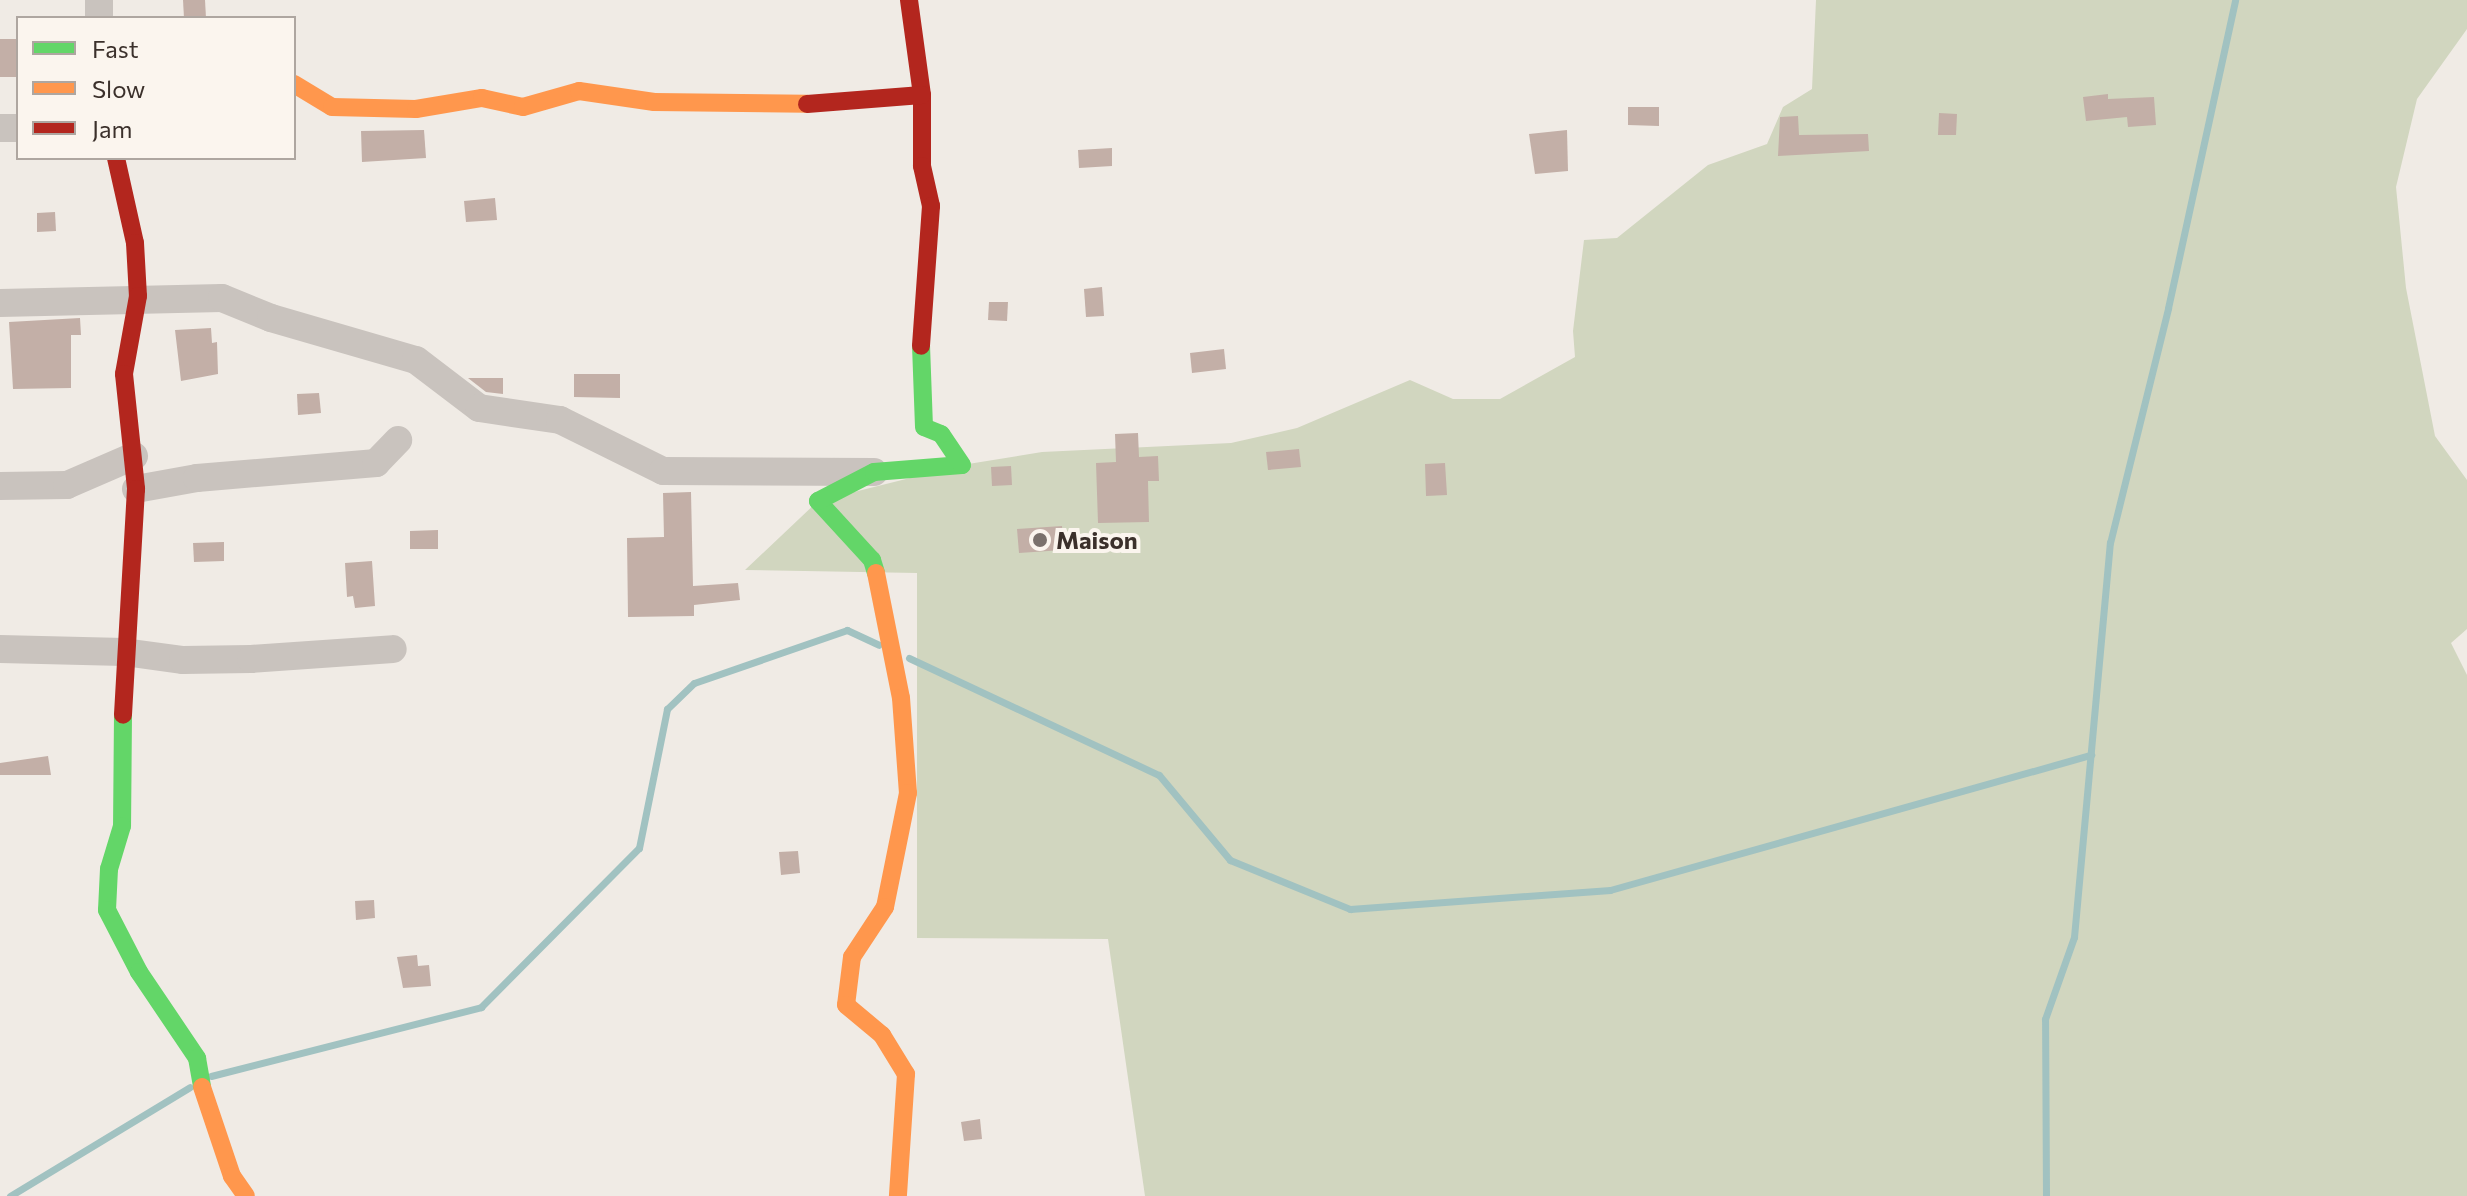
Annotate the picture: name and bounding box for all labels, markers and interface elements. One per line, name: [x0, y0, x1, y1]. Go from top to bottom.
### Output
legend: [16, 16, 296, 160]
text: Fast: [92, 34, 139, 63]
text: Slow: [92, 74, 145, 103]
text: Jam: [92, 114, 132, 143]
place label: Maison: [1056, 526, 1138, 554]
marker: Maison: [1031, 531, 1049, 549]

